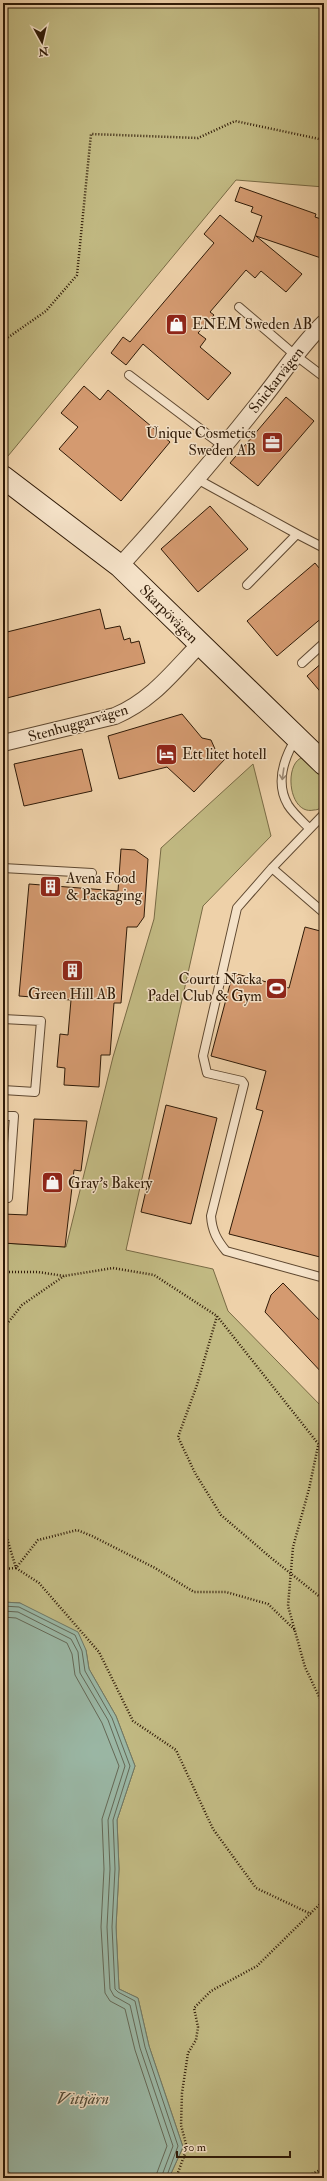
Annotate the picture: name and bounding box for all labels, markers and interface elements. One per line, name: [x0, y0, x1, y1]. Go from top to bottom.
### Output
north arrow: [22, 22, 62, 62]
text: N: [36, 44, 50, 59]
shop icon: ENEM Sweden AB: [163, 311, 189, 337]
place label: ENEM Sweden AB: [192, 315, 312, 334]
street label: Snickarvägen: [245, 343, 308, 417]
place label: Unique Cosmetics Sweden AB: [146, 424, 256, 460]
office icon: Unique Cosmetics Sweden AB: [259, 429, 285, 455]
street label: Skarpövägen: [134, 581, 202, 649]
street label: Stenhuggarvägen: [26, 700, 131, 747]
hotel icon: Ett litet hotell: [153, 741, 179, 767]
place label: Ett litet hotell: [182, 745, 267, 764]
one-way arrow: [279, 767, 287, 780]
place label: Avena Food & Packaging: [65, 869, 143, 905]
building icon: Avena Food & Packaging: [38, 874, 64, 900]
building icon: Green Hill AB: [59, 958, 85, 984]
place label: Court1 Nacka Padel Club & Gym: [147, 970, 263, 1006]
sports icon: Court1 Nacka Padel Club & Gym: [264, 975, 290, 1001]
place label: Green Hill AB: [28, 985, 116, 1004]
shop icon: Gray's Bakery: [39, 1170, 65, 1196]
place label: Gray's Bakery: [68, 1174, 153, 1193]
water label: Vittjärn: [57, 2089, 109, 2109]
scale bar: [177, 2133, 290, 2159]
text: 50 m: [183, 2140, 207, 2155]

